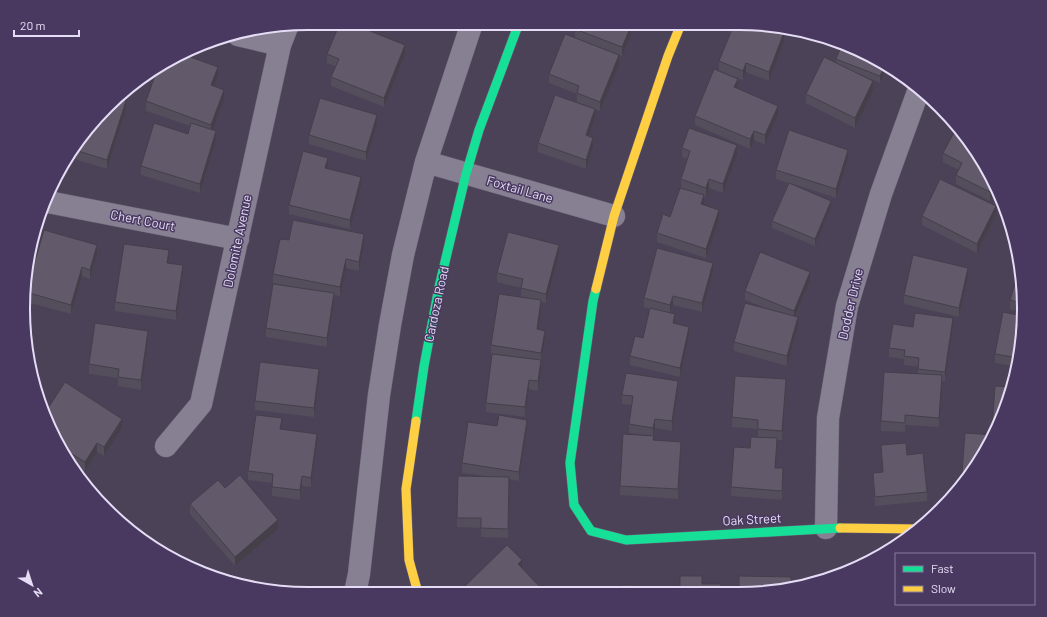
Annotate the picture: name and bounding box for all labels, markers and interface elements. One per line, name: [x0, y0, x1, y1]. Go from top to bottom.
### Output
scale bar: [14, 12, 79, 38]
text: 20 m: [20, 18, 46, 32]
street label: Foxtail Lane: [485, 172, 555, 206]
street label: Dolomite Avenue: [219, 193, 255, 289]
street label: Chert Court: [109, 206, 177, 234]
street label: Cardoza Road: [420, 265, 452, 343]
street label: Dodder Drive: [834, 267, 866, 341]
street label: Oak Street: [722, 509, 782, 529]
legend: [895, 553, 1035, 605]
text: Fast: [931, 561, 954, 575]
north arrow: [12, 565, 52, 605]
text: Slow: [931, 581, 956, 595]
text: N: [32, 586, 46, 601]

